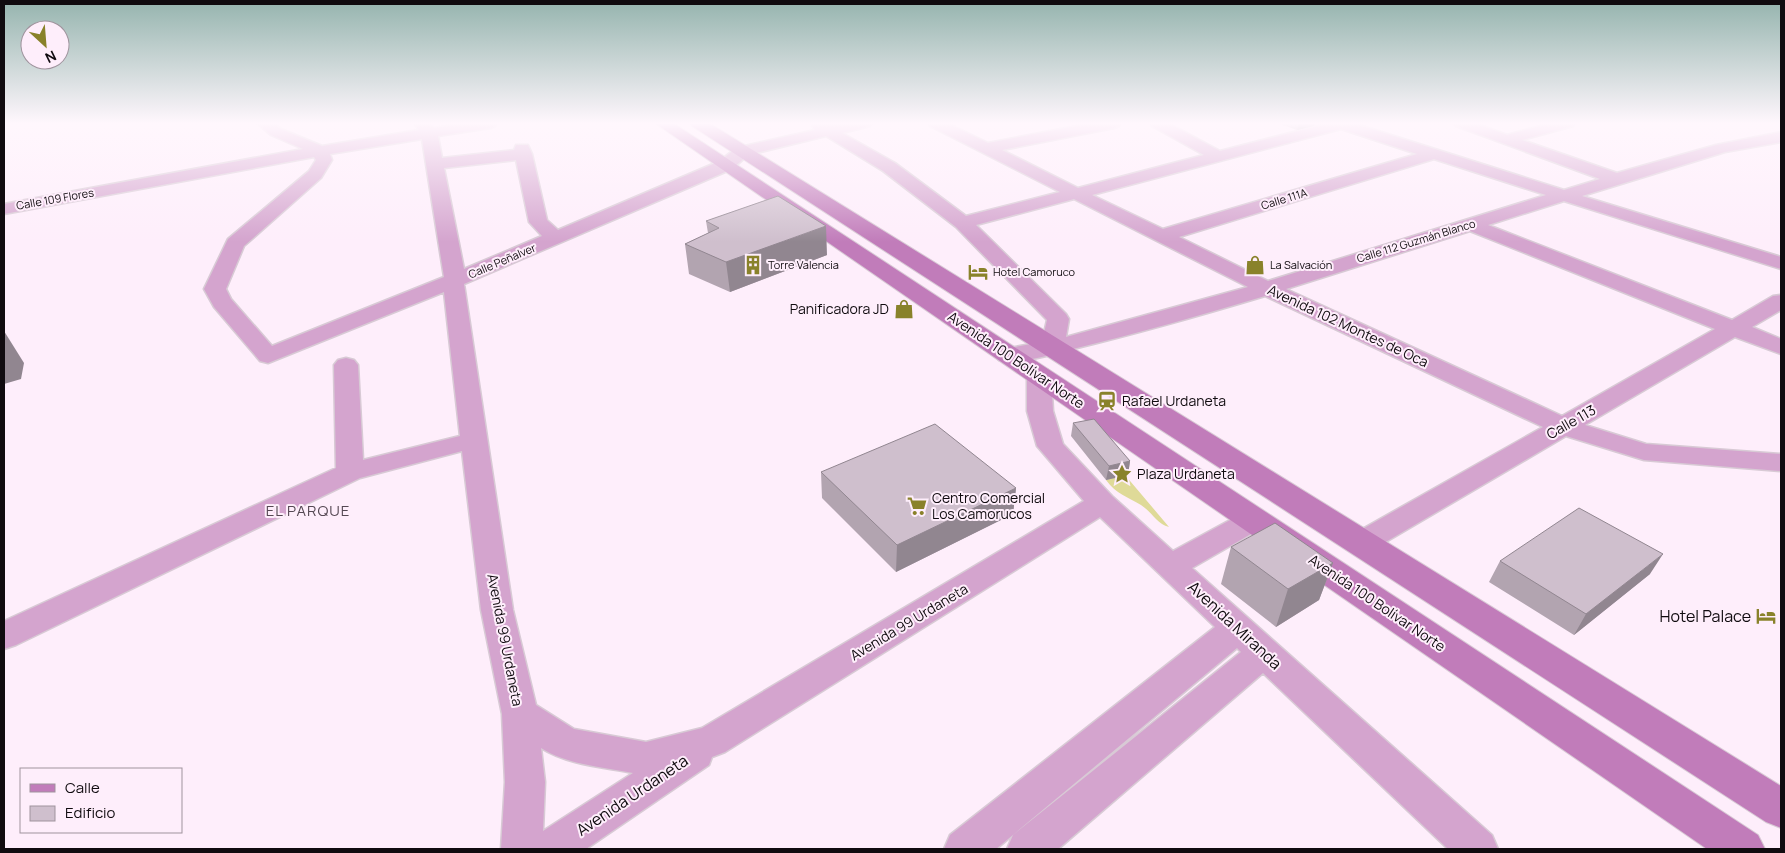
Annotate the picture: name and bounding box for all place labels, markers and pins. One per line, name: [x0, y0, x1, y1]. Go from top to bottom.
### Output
building icon: Torre Valencia: [742, 254, 764, 276]
shop icon: La Salvación: [1244, 254, 1266, 276]
place label: Torre Valencia: [768, 257, 839, 272]
place label: La Salvación: [1270, 257, 1332, 272]
hotel icon: Hotel Camoruco: [967, 261, 989, 283]
place label: Hotel Camoruco: [993, 264, 1076, 279]
shop icon: Panificadora JD: [893, 298, 915, 320]
place label: Panificadora JD: [790, 299, 889, 318]
station icon: Rafael Urdaneta: [1096, 390, 1118, 412]
place label: Rafael Urdaneta: [1122, 391, 1226, 410]
place icon: Plaza Urdaneta: [1111, 463, 1133, 485]
place label: Plaza Urdaneta: [1137, 464, 1235, 483]
place label: Centro Comercial Los Camorucos: [932, 488, 1045, 523]
supermarket icon: Centro Comercial Los Camorucos: [906, 495, 928, 517]
place label: Hotel Palace: [1659, 605, 1751, 627]
hotel icon: Hotel Palace: [1755, 605, 1777, 627]

